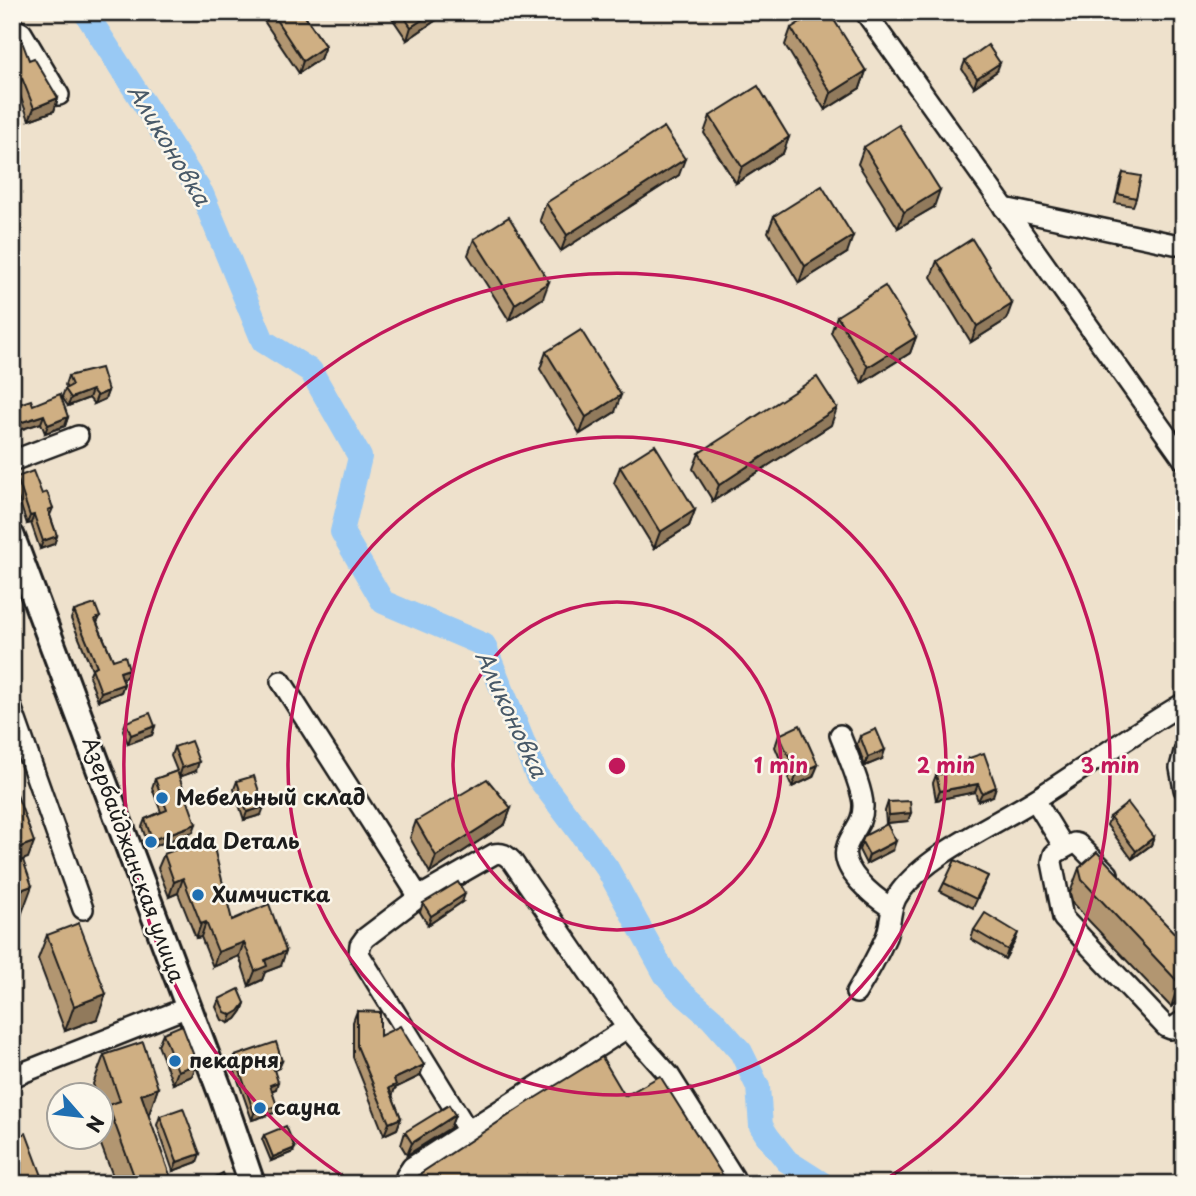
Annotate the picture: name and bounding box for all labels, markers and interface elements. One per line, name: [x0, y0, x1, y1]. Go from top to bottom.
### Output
water label: Аликоновка: [120, 77, 221, 213]
water label: Аликоновка: [468, 644, 557, 783]
street label: Азербайджанская улица: [75, 732, 195, 987]
text: 1 min: [754, 748, 808, 780]
text: 2 min: [917, 748, 975, 780]
text: 3 min: [1080, 748, 1140, 780]
centre of rings: [605, 754, 629, 778]
place label: Мебельный склад: [176, 780, 366, 812]
marker: Мебельный склад: [154, 790, 170, 806]
place label: Lada Dеталь: [165, 824, 300, 856]
marker: Lada Dеталь: [143, 834, 159, 850]
place label: Химчистка: [212, 877, 331, 909]
marker: Химчистка: [190, 887, 206, 903]
place label: пекарня: [189, 1043, 279, 1075]
marker: пекарня: [167, 1053, 183, 1069]
north arrow: [46, 1080, 116, 1150]
place label: сауна: [274, 1090, 341, 1122]
marker: сауна: [252, 1100, 268, 1116]
text: N: [80, 1111, 112, 1138]

